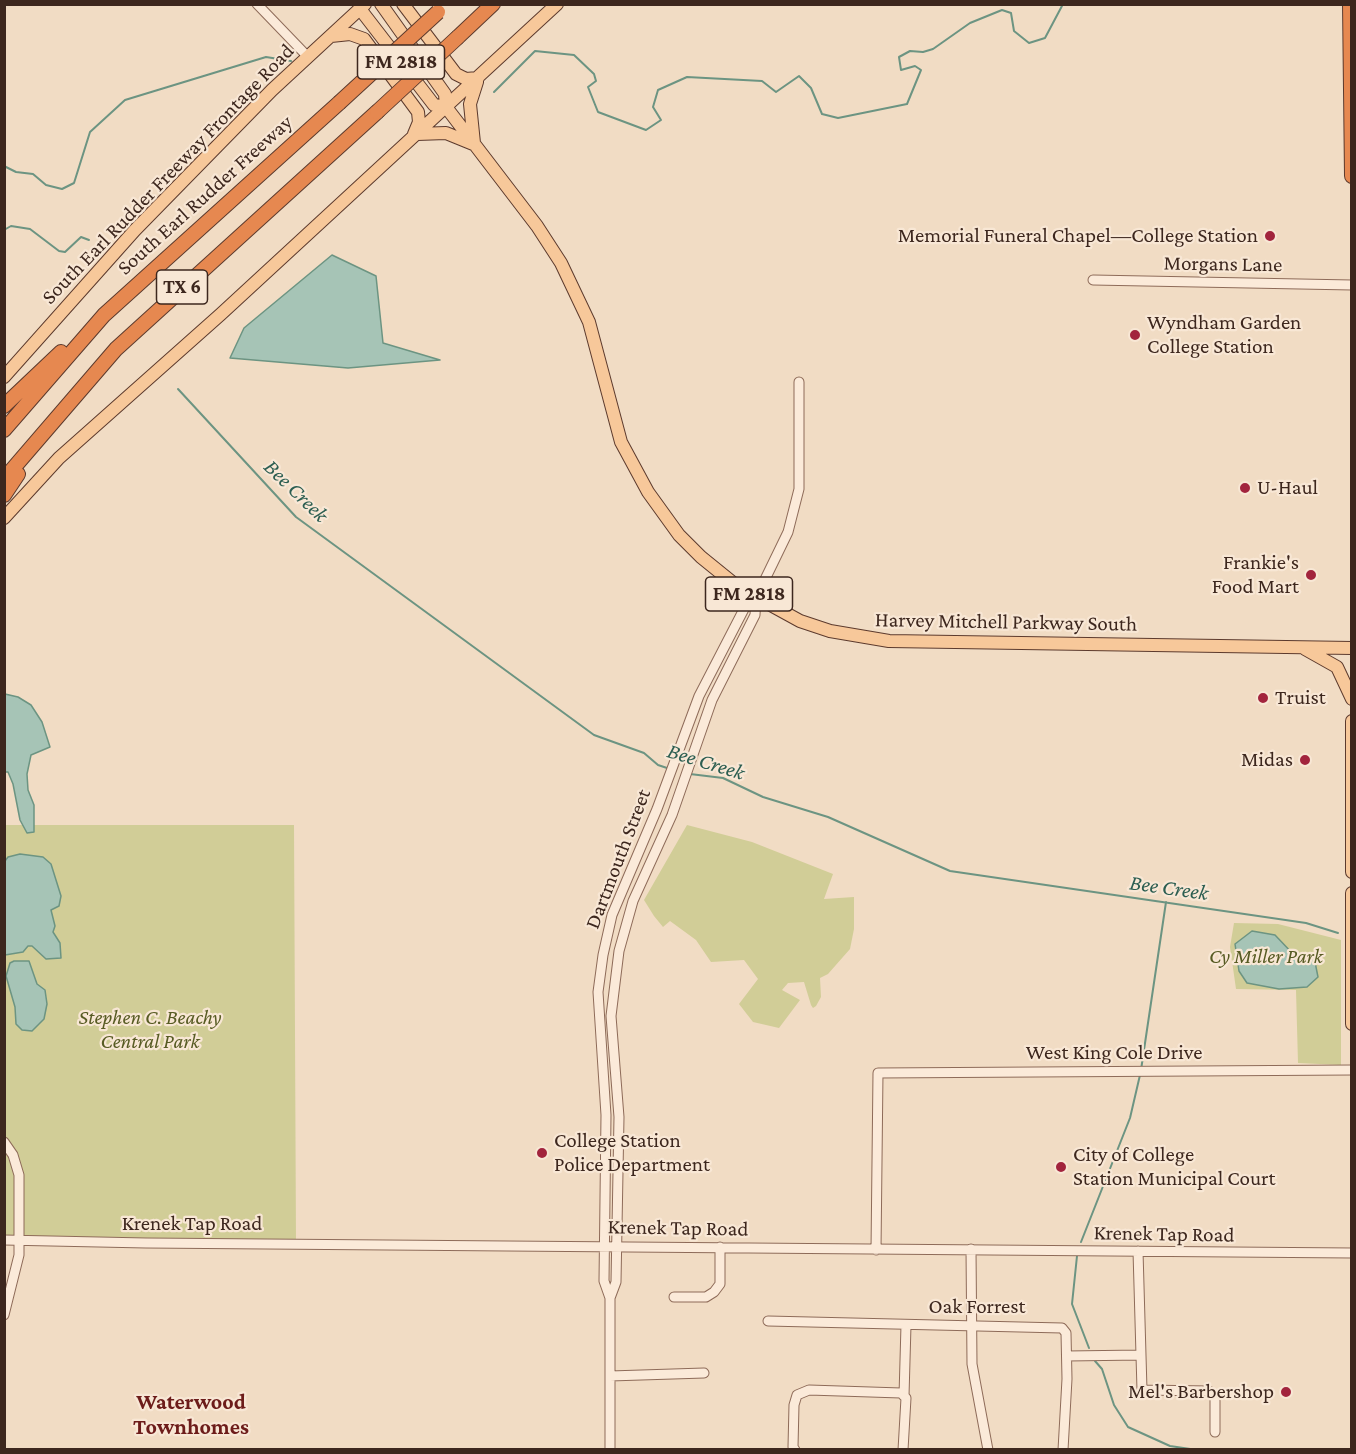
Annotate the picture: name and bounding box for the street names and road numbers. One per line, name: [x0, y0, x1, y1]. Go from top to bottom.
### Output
street label: South Earl Rudder Freeway Frontage Road: [37, 39, 299, 309]
road number: FM 2818: [358, 45, 444, 79]
street label: South Earl Rudder Freeway: [112, 110, 298, 280]
street label: Morgans Lane: [1163, 250, 1283, 278]
road number: TX 6: [156, 270, 207, 304]
road number: FM 2818: [706, 577, 792, 611]
street label: Harvey Mitchell Parkway South: [875, 607, 1137, 637]
street label: Dartmouth Street: [580, 785, 656, 933]
street label: West King Cole Drive: [1026, 1040, 1202, 1066]
street label: Krenek Tap Road: [122, 1211, 262, 1237]
street label: Krenek Tap Road: [607, 1214, 749, 1242]
street label: Krenek Tap Road: [1093, 1220, 1235, 1248]
street label: Oak Forrest: [929, 1294, 1025, 1320]

